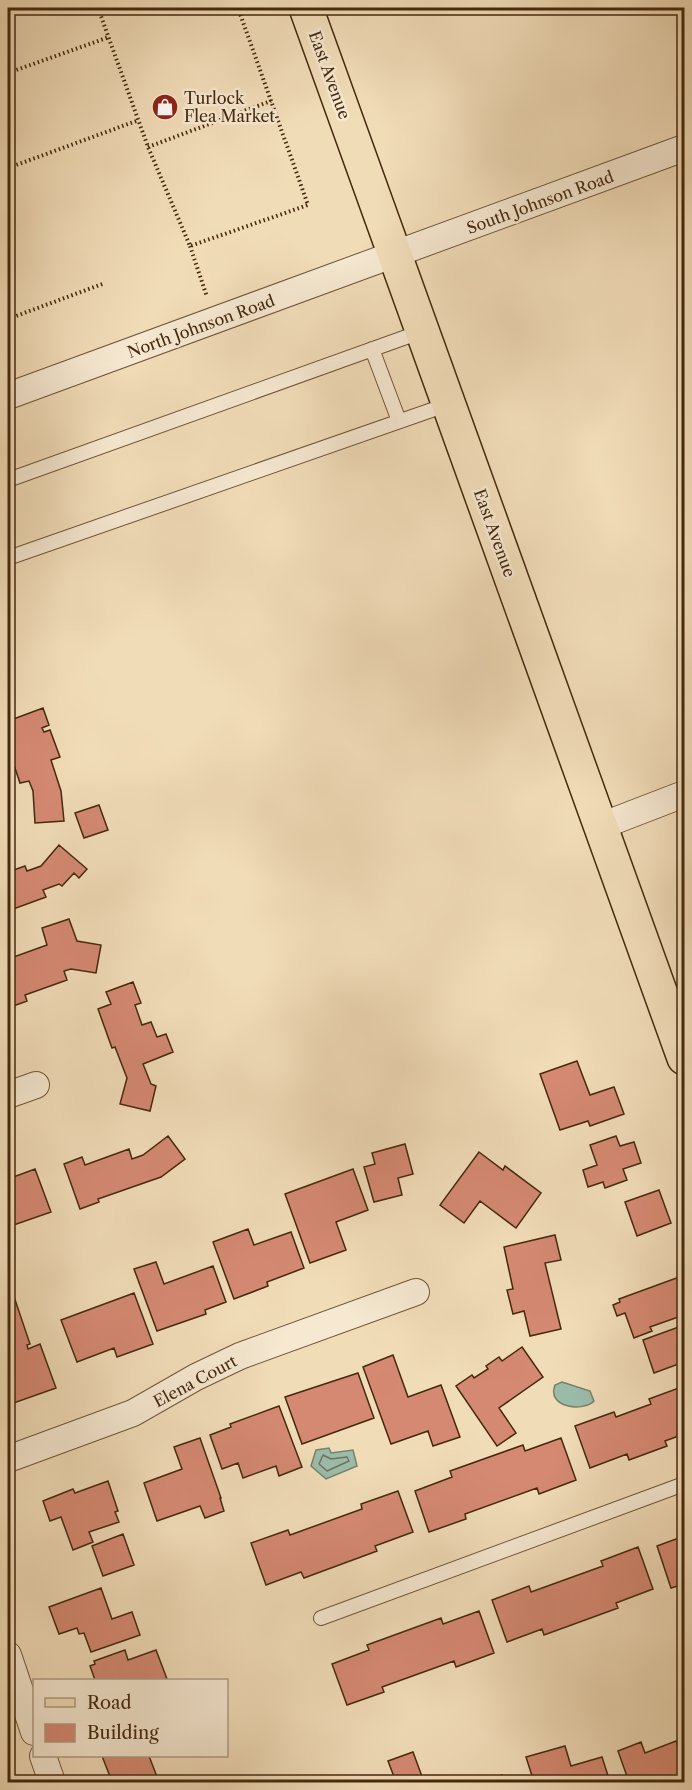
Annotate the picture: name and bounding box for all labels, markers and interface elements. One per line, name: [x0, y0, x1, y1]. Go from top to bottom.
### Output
street label: East Avenue: [305, 28, 355, 122]
place label: Turlock Flea Market: [184, 88, 275, 126]
shop icon: Turlock Flea Market: [150, 92, 180, 122]
street label: South Johnson Road: [464, 166, 617, 238]
street label: North Johnson Road: [125, 290, 278, 362]
street label: East Avenue: [470, 486, 520, 580]
street label: Elena Court: [150, 1350, 240, 1411]
legend: [33, 1679, 228, 1757]
text: Road: [87, 1692, 132, 1714]
text: Building: [87, 1722, 159, 1744]

